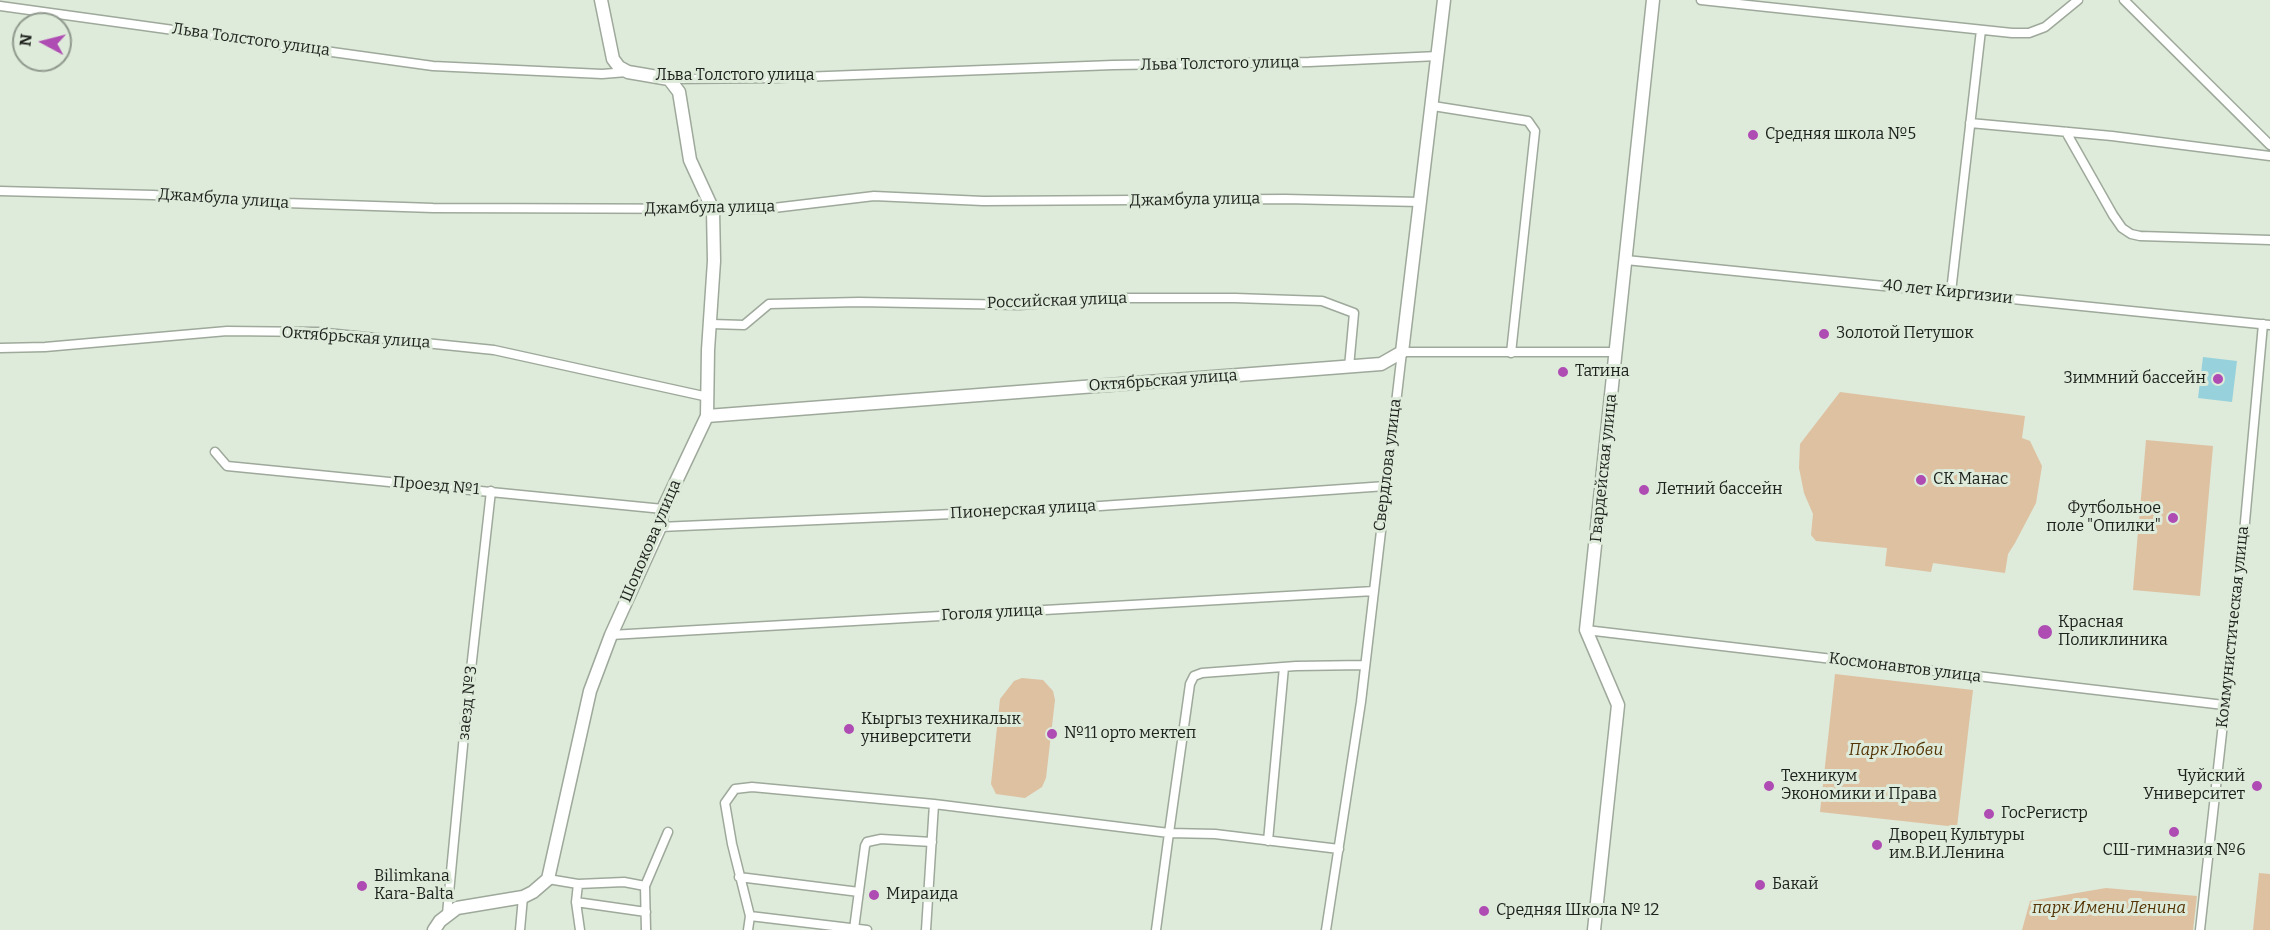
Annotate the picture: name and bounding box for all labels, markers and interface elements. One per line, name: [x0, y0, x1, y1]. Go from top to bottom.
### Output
north arrow: [12, 12, 72, 72]
street label: Льва Толстого улица: [171, 19, 331, 61]
text: N: [15, 33, 36, 47]
street label: Льва Толстого улица: [1140, 53, 1300, 75]
street label: Льва Толстого улица: [655, 66, 815, 86]
place label: Средняя школа №5: [1765, 125, 1916, 145]
marker: Средняя школа №5: [1746, 128, 1760, 142]
street label: Джамбула улица: [158, 185, 290, 213]
street label: Джамбула улица: [1130, 189, 1260, 211]
street label: Джамбула улица: [645, 197, 775, 219]
street label: 40 лет Киргизии: [1882, 276, 2014, 308]
street label: Российская улица: [986, 289, 1128, 313]
street label: Октябрьская улица: [281, 323, 431, 353]
place label: Золотой Петушок: [1836, 324, 1974, 344]
marker: Золотой Петушок: [1817, 327, 1831, 341]
place label: Татина: [1575, 362, 1630, 382]
marker: Татина: [1556, 365, 1570, 379]
street label: Октябрьская улица: [1088, 366, 1238, 396]
place label: Зиммний бассейн: [2064, 369, 2206, 389]
marker: Зиммний бассейн: [2211, 372, 2225, 386]
street label: Гвардейская улица: [1587, 393, 1621, 543]
street label: Свердлова улица: [1370, 398, 1406, 532]
place label: СК Манас: [1933, 470, 2008, 490]
street label: Проезд №1: [392, 473, 480, 499]
marker: СК Манас: [1914, 473, 1928, 487]
street label: Шопокова улица: [617, 477, 685, 605]
place label: Летний бассейн: [1656, 480, 1783, 500]
marker: Летний бассейн: [1637, 483, 1651, 497]
street label: Пионерская улица: [950, 497, 1096, 523]
place label: Футбольное поле "Опилки": [2046, 499, 2161, 537]
marker: Футбольное поле "Опилки": [2166, 511, 2180, 525]
street label: Коммунистическая улица: [2213, 525, 2253, 729]
street label: Гоголя улица: [941, 601, 1043, 625]
place label: Красная Поликлиника: [2058, 613, 2168, 651]
marker: Красная Поликлиника: [2036, 623, 2054, 641]
street label: Космонавтов улица: [1828, 649, 1982, 687]
street label: заезд №3: [455, 665, 481, 741]
place label: Кыргыз техникалык университети: [861, 710, 1021, 748]
marker: Кыргыз техникалык университети: [842, 722, 856, 736]
place label: №11 орто мектеп: [1064, 724, 1196, 744]
marker: №11 орто мектеп: [1045, 727, 1059, 741]
park label: Парк Любви: [1849, 741, 1943, 761]
place label: Техникум Экономики и Права: [1781, 767, 1937, 805]
place label: Чуйский Университет: [2143, 767, 2245, 805]
marker: Техникум Экономики и Права: [1762, 779, 1776, 793]
marker: Чуйский Университет: [2250, 779, 2264, 793]
place label: ГосРегистр: [2001, 804, 2088, 824]
marker: ГосРегистр: [1982, 807, 1996, 821]
marker: СШ-гимназия №6: [2167, 825, 2181, 839]
place label: Дворец Культуры им.В.И.Ленина: [1889, 826, 2025, 864]
marker: Дворец Культуры им.В.И.Ленина: [1870, 838, 1884, 852]
place label: СШ-гимназия №6: [2102, 841, 2246, 861]
place label: Bilimkana Kara-Balta: [374, 867, 454, 905]
place label: Бакай: [1772, 875, 1819, 895]
marker: Бакай: [1753, 878, 1767, 892]
marker: Bilimkana Kara-Balta: [355, 879, 369, 893]
place label: Мираида: [886, 885, 958, 905]
marker: Мираида: [867, 888, 881, 902]
park label: парк Имени Ленина: [2032, 899, 2186, 919]
place label: Средняя Школа № 12: [1496, 901, 1659, 921]
marker: Средняя Школа № 12: [1477, 904, 1491, 918]

